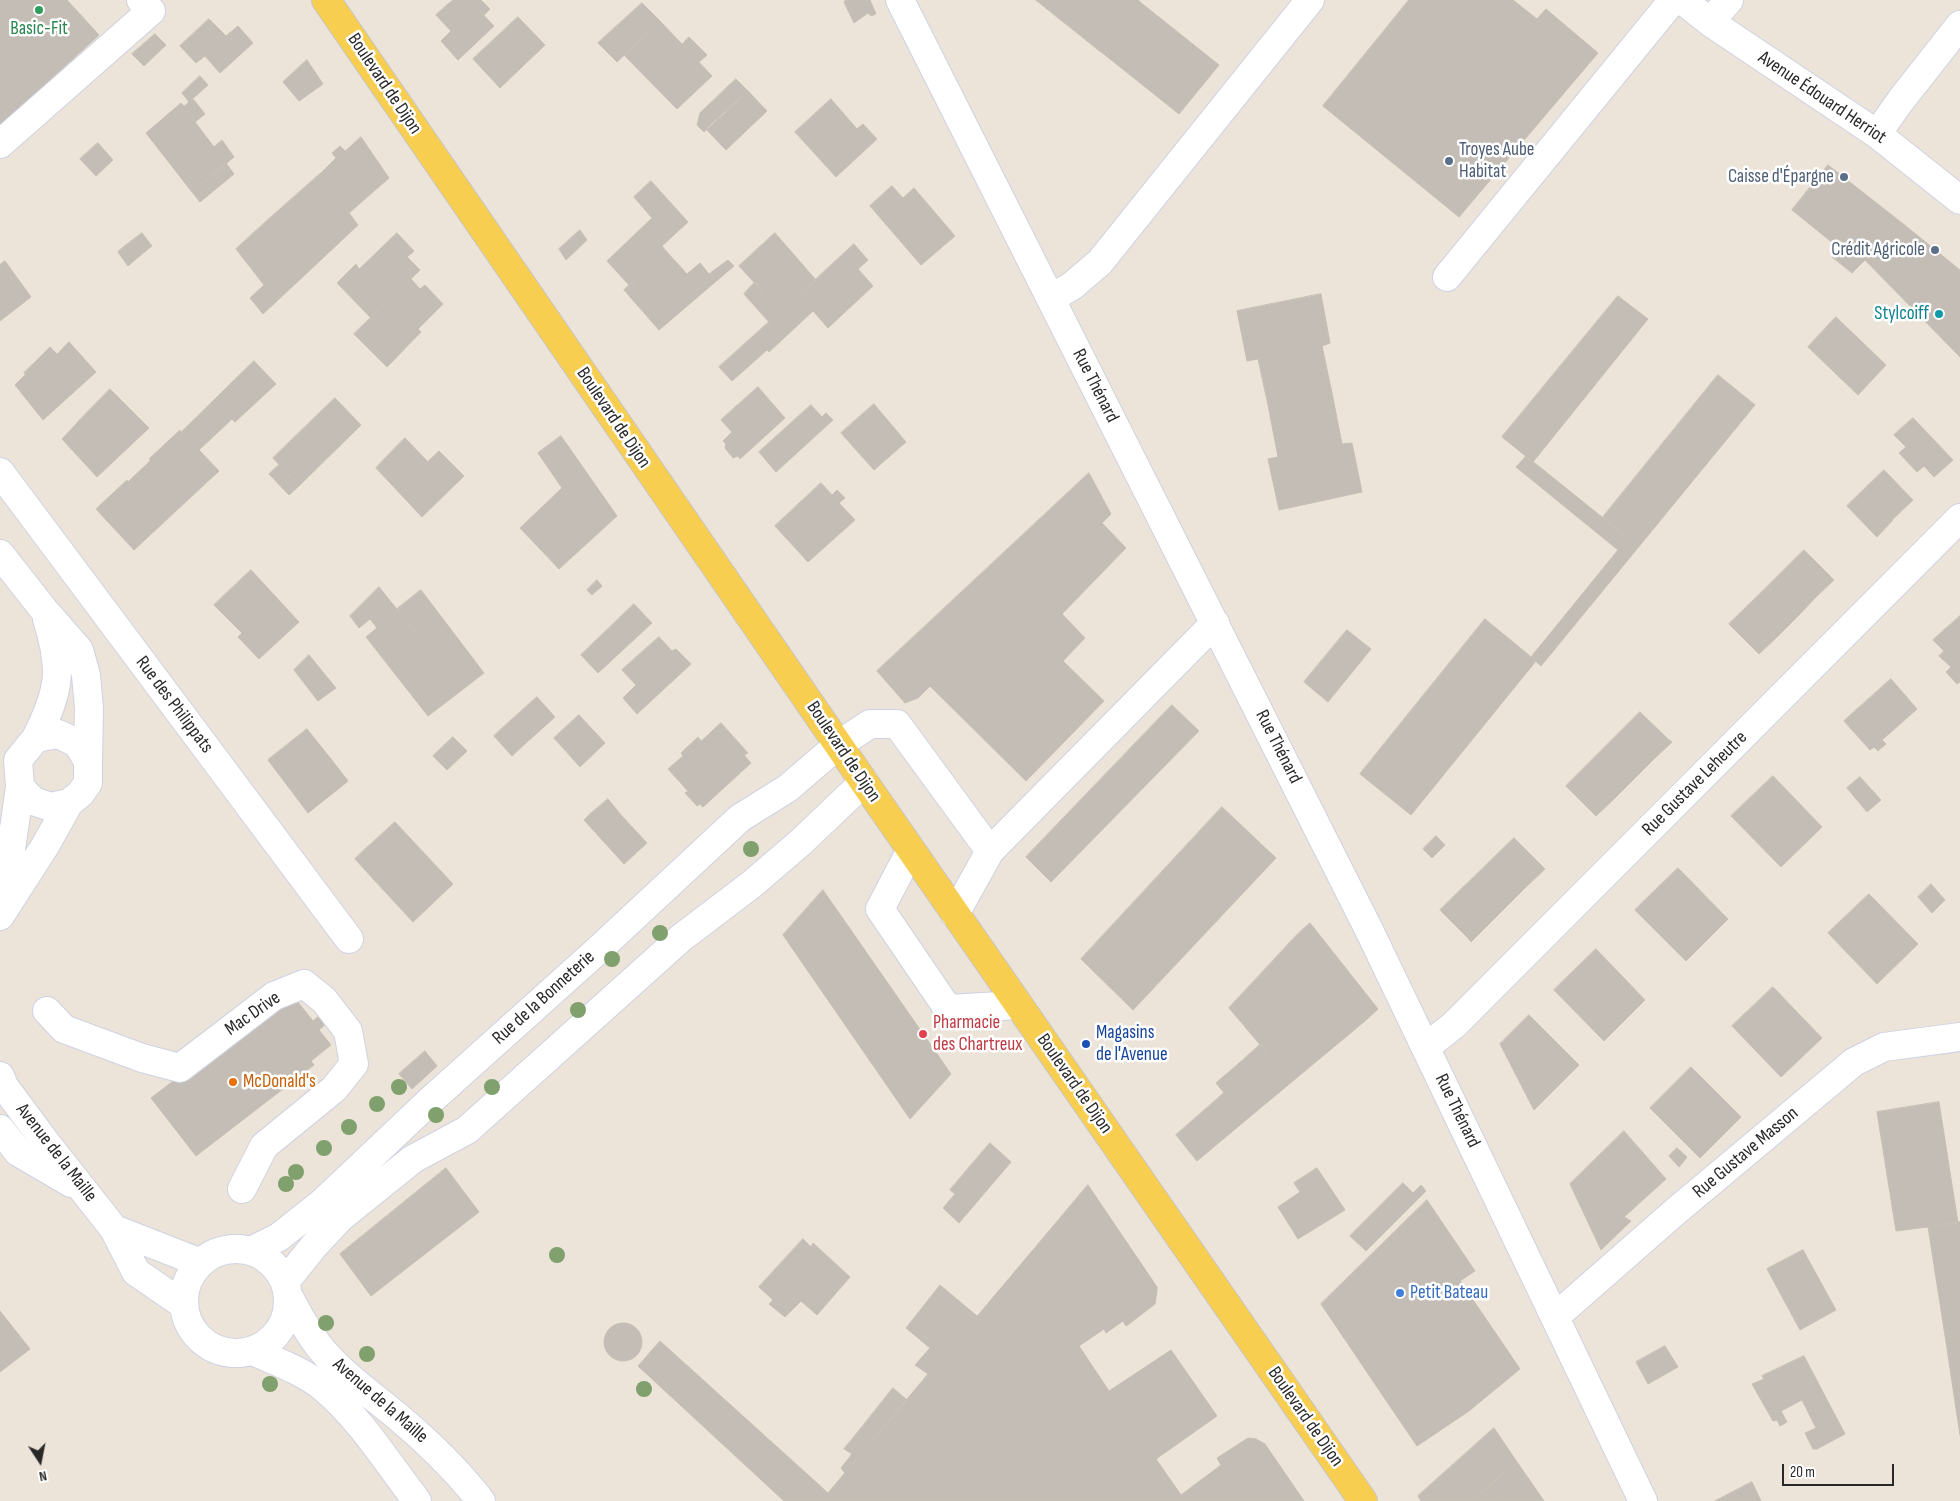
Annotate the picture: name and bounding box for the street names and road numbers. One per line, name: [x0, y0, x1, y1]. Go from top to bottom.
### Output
street label: Boulevard de Dijon: [342, 29, 426, 139]
street label: Avenue Édouard Herriot: [1754, 47, 1890, 149]
street label: Rue Thénard: [1067, 346, 1123, 426]
street label: Boulevard de Dijon: [571, 363, 655, 473]
street label: Rue des Philippats: [130, 652, 218, 758]
street label: Boulevard de Dijon: [801, 697, 885, 807]
street label: Rue Thénard: [1250, 707, 1306, 787]
street label: Rue Gustave Leheutre: [1638, 727, 1752, 841]
street label: Rue de la Bonneterie: [488, 946, 600, 1050]
street label: Mac Drive: [221, 987, 285, 1041]
street label: Boulevard de Dijon: [1031, 1030, 1117, 1138]
street label: Rue Thénard: [1429, 1070, 1485, 1152]
street label: Avenue de la Maille: [10, 1099, 102, 1207]
street label: Rue Gustave Masson: [1689, 1102, 1803, 1204]
street label: Avenue de la Maille: [328, 1353, 432, 1449]
street label: Boulevard de Dijon: [1262, 1363, 1348, 1471]

